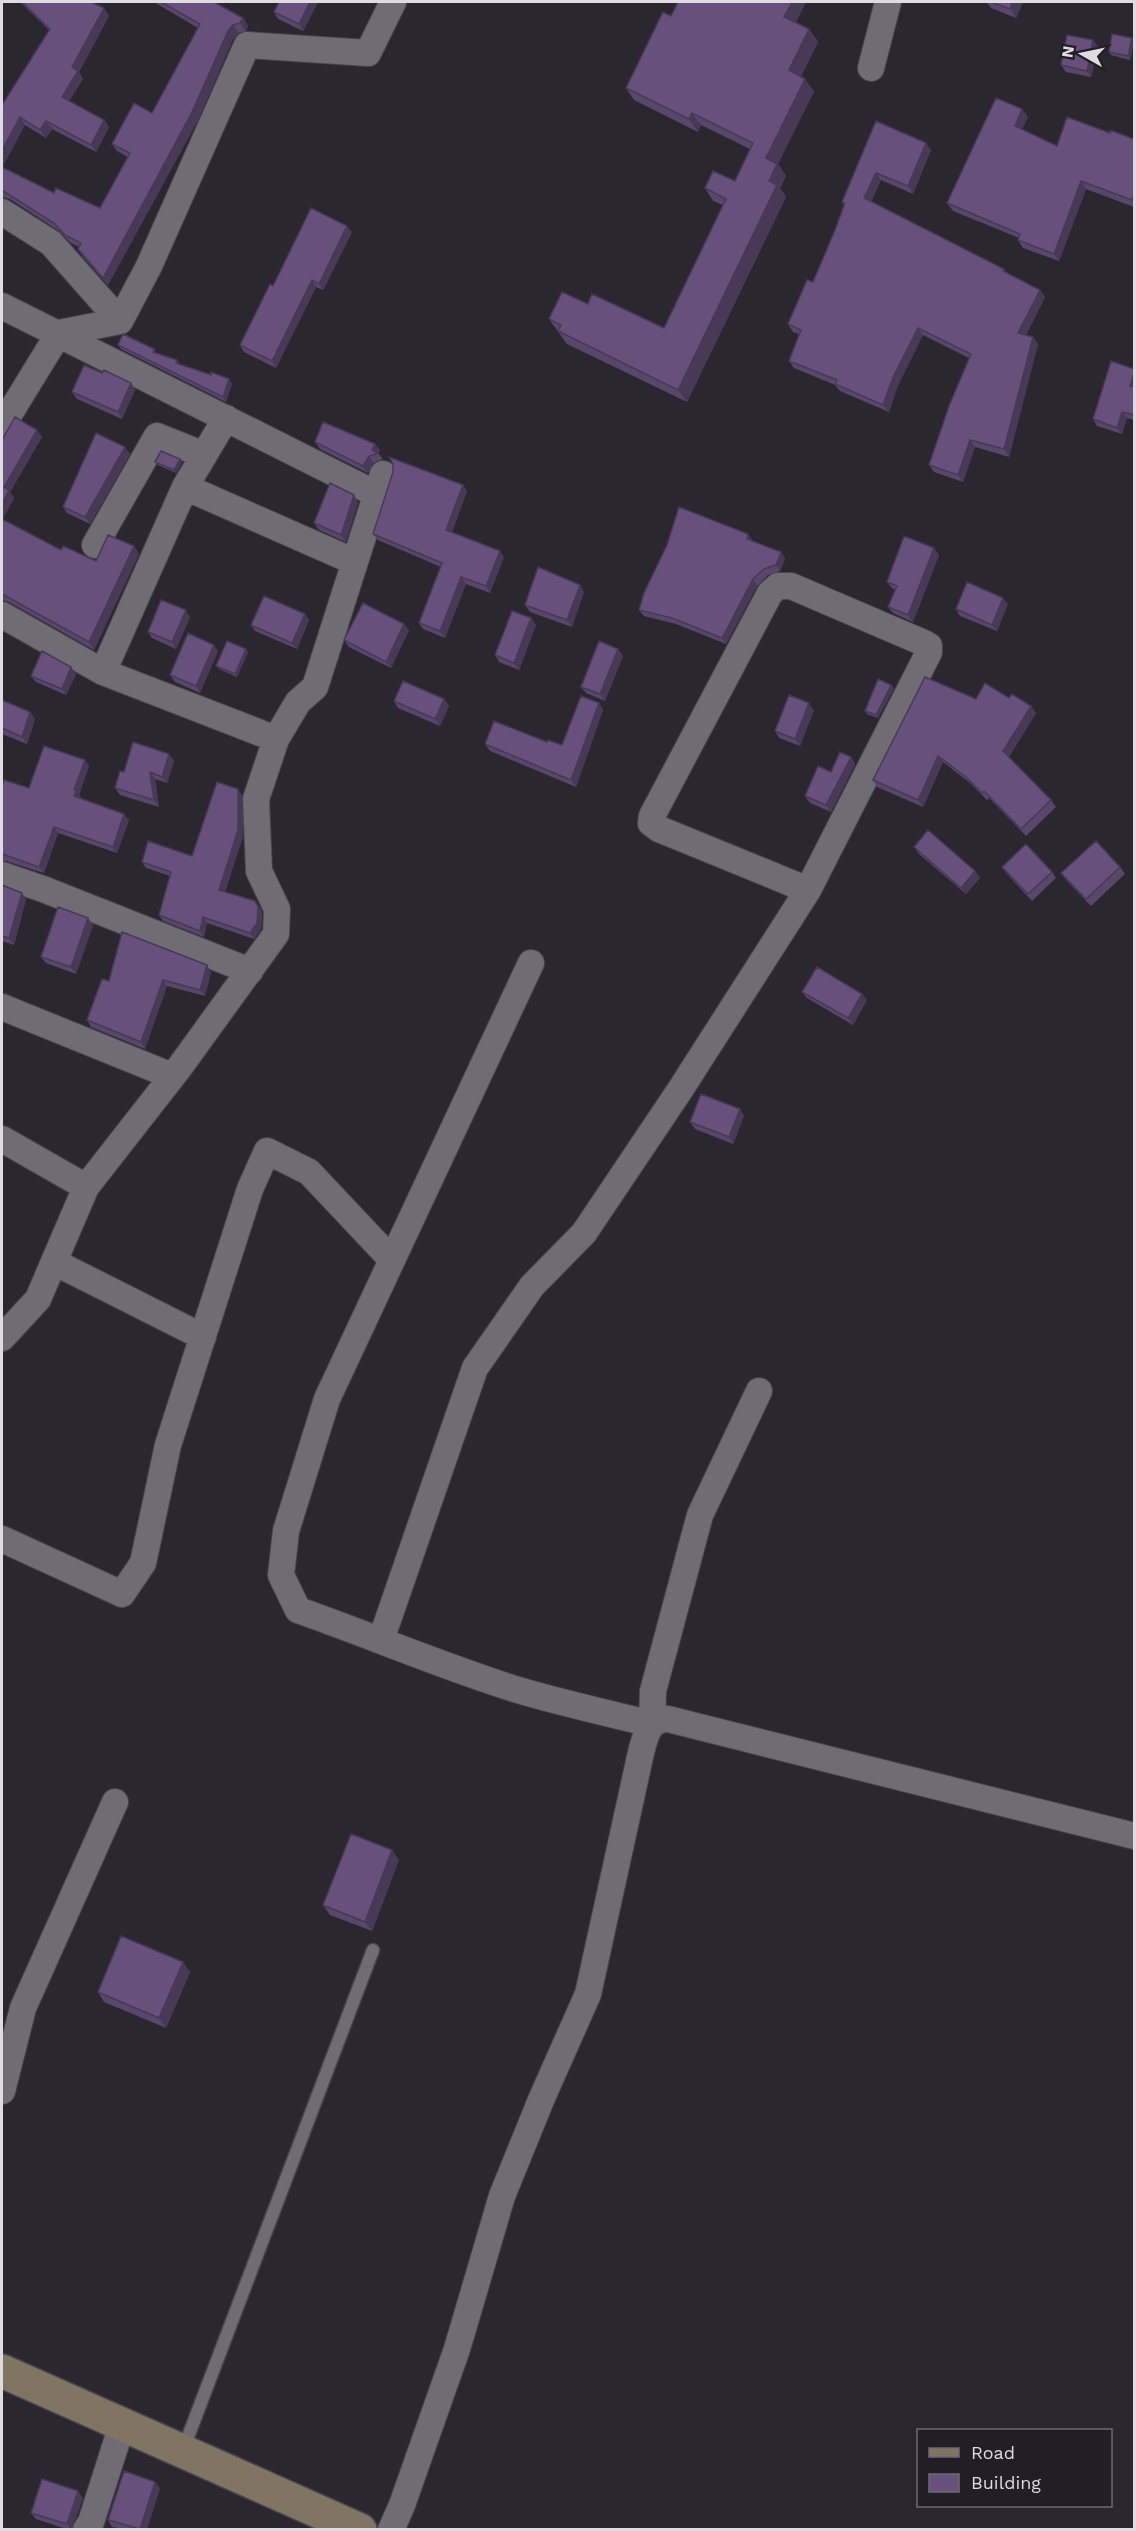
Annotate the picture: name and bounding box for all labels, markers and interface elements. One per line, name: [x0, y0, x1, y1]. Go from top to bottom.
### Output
north arrow: [1052, 24, 1112, 84]
text: N: [1057, 44, 1078, 59]
legend: [917, 2429, 1112, 2507]
text: Road: [971, 2442, 1015, 2463]
text: Building: [971, 2472, 1041, 2493]

